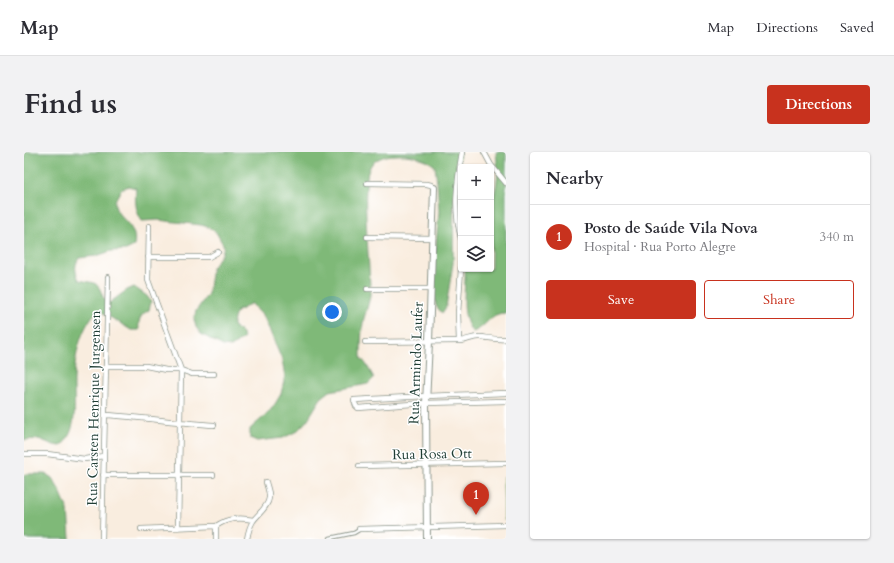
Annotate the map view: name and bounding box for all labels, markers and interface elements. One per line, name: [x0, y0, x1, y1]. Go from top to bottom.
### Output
text: Map: [20, 15, 59, 41]
text: Map: [708, 18, 734, 37]
text: Directions: [756, 18, 818, 37]
text: Saved: [840, 18, 874, 37]
text: Find us: [24, 85, 117, 123]
button: Directions: [767, 85, 870, 124]
map controls: [458, 164, 494, 272]
button: +: [458, 164, 494, 200]
text: Nearby: [546, 167, 603, 190]
button: −: [458, 200, 494, 236]
text: Posto de Saúde Vila Nova: [584, 218, 758, 238]
text: 1: [556, 228, 562, 246]
text: 340 m: [820, 228, 854, 246]
button: layers: [458, 236, 494, 272]
text: Hospital · Rua Porto Alegre: [584, 238, 736, 256]
button: Save: [546, 280, 696, 319]
button: Share: [704, 280, 854, 319]
street label: Rua Armindo Laufer: [404, 300, 428, 425]
your location: [322, 302, 342, 322]
street label: Rua Carsten Henrique Jurgensen: [83, 310, 105, 506]
street label: Rua Rosa Ott: [392, 444, 473, 464]
pin: 1: [463, 482, 489, 515]

